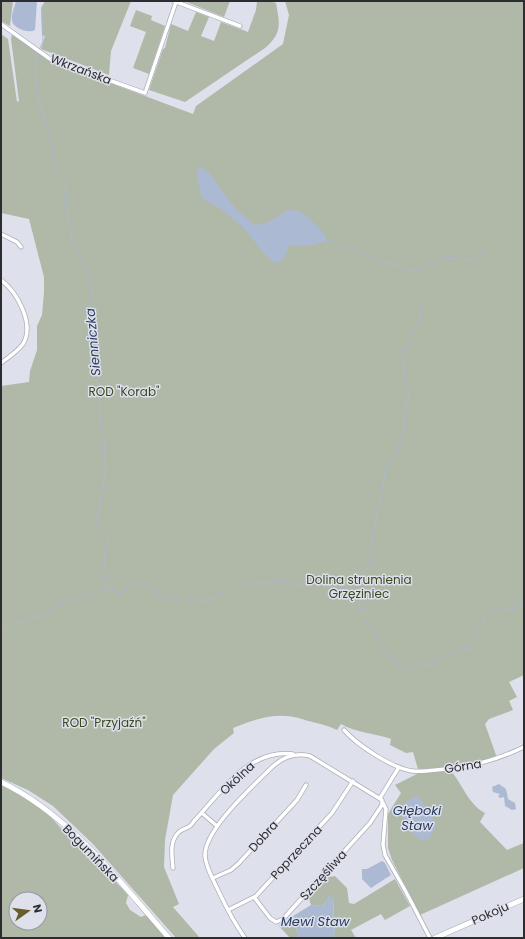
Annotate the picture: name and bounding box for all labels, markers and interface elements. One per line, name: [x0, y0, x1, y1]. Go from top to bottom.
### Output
street label: Wkrzańska: [48, 50, 114, 88]
water label: Sienniczka: [81, 307, 105, 377]
park label: ROD "Korab": [89, 383, 160, 400]
park label: Dolina strumienia Grzęziniec: [306, 571, 412, 602]
park label: ROD "Przyjaźń": [62, 714, 146, 731]
street label: Górna: [443, 755, 483, 777]
street label: Okólna: [216, 757, 258, 799]
water label: Głęboki Staw: [393, 801, 442, 835]
street label: Dobra: [244, 817, 282, 855]
street label: Bogumińska: [59, 820, 123, 886]
street label: Poprzeczna: [266, 821, 326, 883]
street label: Szczęśliwa: [296, 846, 350, 904]
north arrow: [8, 891, 48, 931]
street label: Pokoju: [469, 897, 511, 929]
text: N: [29, 903, 46, 915]
water label: Mewi Staw: [281, 912, 351, 931]

